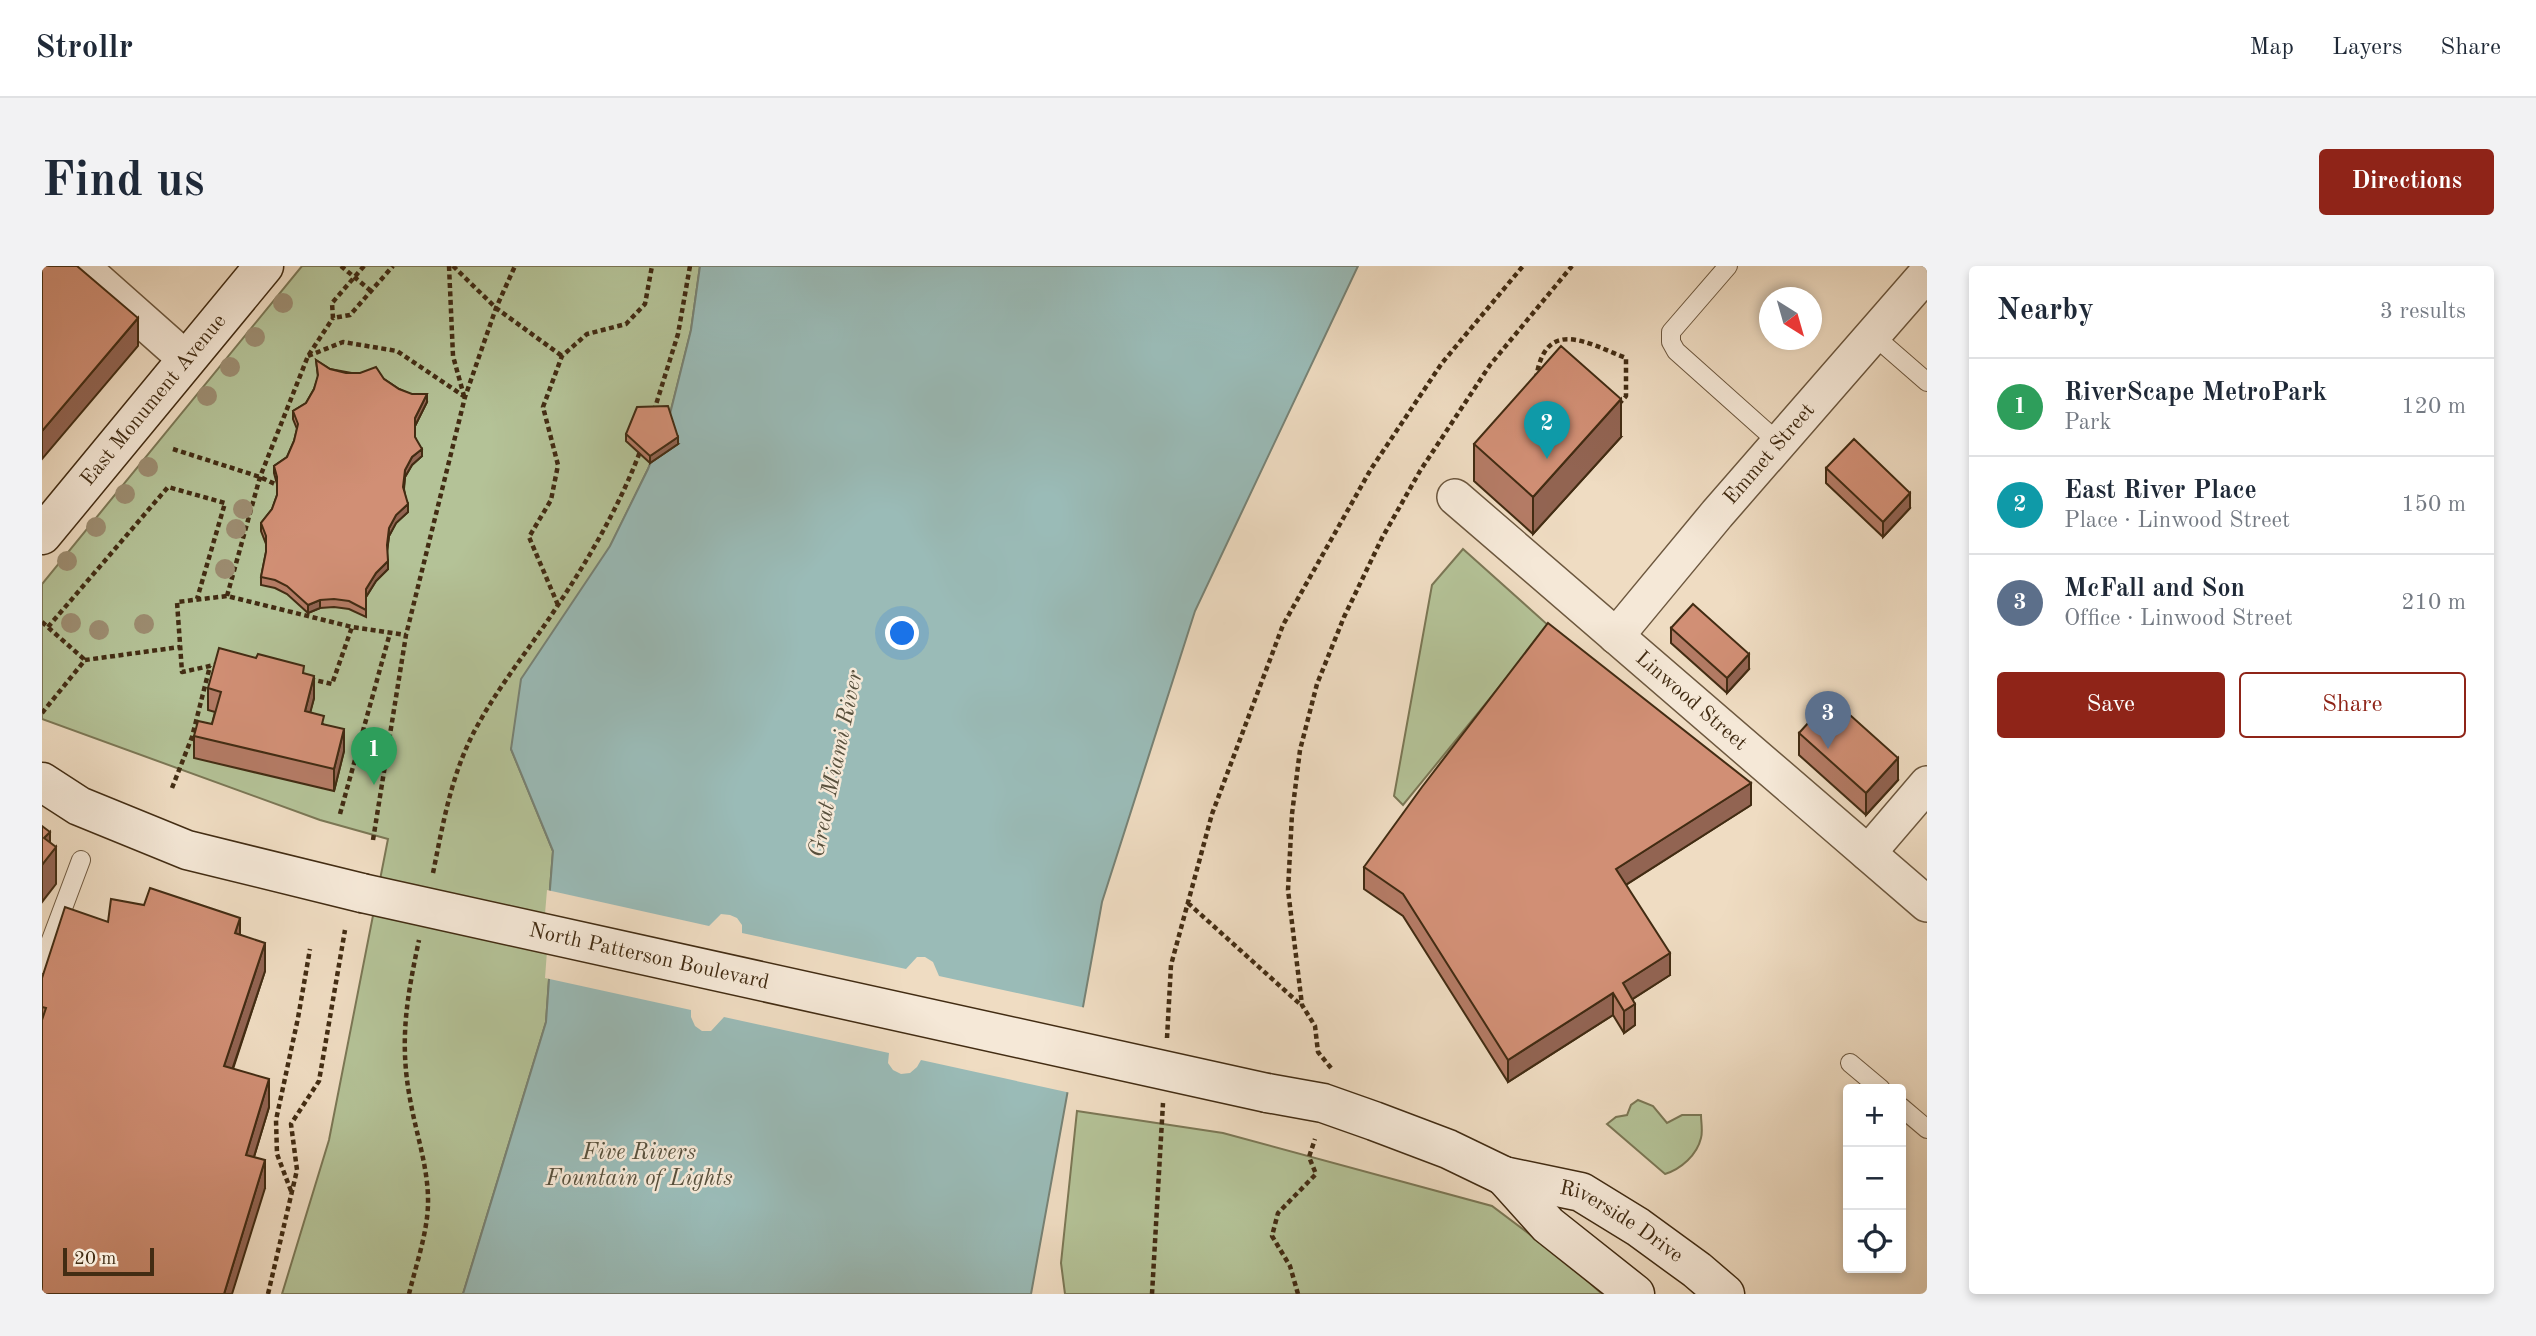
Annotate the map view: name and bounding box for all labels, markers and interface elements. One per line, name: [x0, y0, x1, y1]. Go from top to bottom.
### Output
text: Strollr: [35, 32, 133, 65]
text: Map: [2250, 36, 2294, 60]
text: Layers: [2332, 36, 2402, 60]
text: Share: [2440, 36, 2501, 60]
button: Directions: [2319, 149, 2494, 215]
text: Find us: [42, 158, 205, 207]
north arrow: [1759, 287, 1822, 350]
text: Nearby: [1997, 296, 2094, 326]
text: 3 results: [2380, 300, 2466, 323]
street label: East Monument Avenue: [77, 310, 230, 490]
text: RiverScape MetroPark: [2064, 380, 2327, 406]
text: 1: [2013, 395, 2027, 418]
text: 120 m: [2401, 395, 2466, 418]
street label: Emmet Street: [1720, 399, 1819, 509]
pin: 2: [1524, 401, 1570, 459]
text: Park: [2064, 411, 2111, 434]
text: East River Place: [2064, 478, 2257, 504]
text: 2: [2013, 493, 2027, 516]
text: 150 m: [2401, 493, 2466, 516]
text: Place · Linwood Street: [2064, 509, 2290, 532]
text: McFall and Son: [2064, 576, 2245, 602]
text: 3: [2013, 591, 2027, 614]
text: 210 m: [2401, 591, 2466, 614]
text: Office · Linwood Street: [2064, 607, 2293, 630]
your location: [885, 616, 919, 650]
street label: Linwood Street: [1631, 647, 1751, 754]
water label: Great Miami River: [805, 668, 867, 859]
button: Save: [1997, 672, 2225, 738]
button: Share: [2239, 672, 2466, 738]
pin: 3: [1805, 691, 1851, 749]
pin: 1: [351, 727, 397, 785]
street label: North Patterson Boulevard: [527, 920, 771, 993]
map controls: [1843, 1084, 1906, 1273]
button: +: [1843, 1084, 1906, 1147]
water label: Five Rivers Fountain of Lights: [544, 1141, 733, 1191]
button: −: [1843, 1147, 1906, 1210]
street label: Riverside Drive: [1558, 1177, 1687, 1267]
button: locate: [1843, 1210, 1906, 1273]
scale bar: [63, 1245, 154, 1277]
text: 20 m: [74, 1250, 116, 1269]

